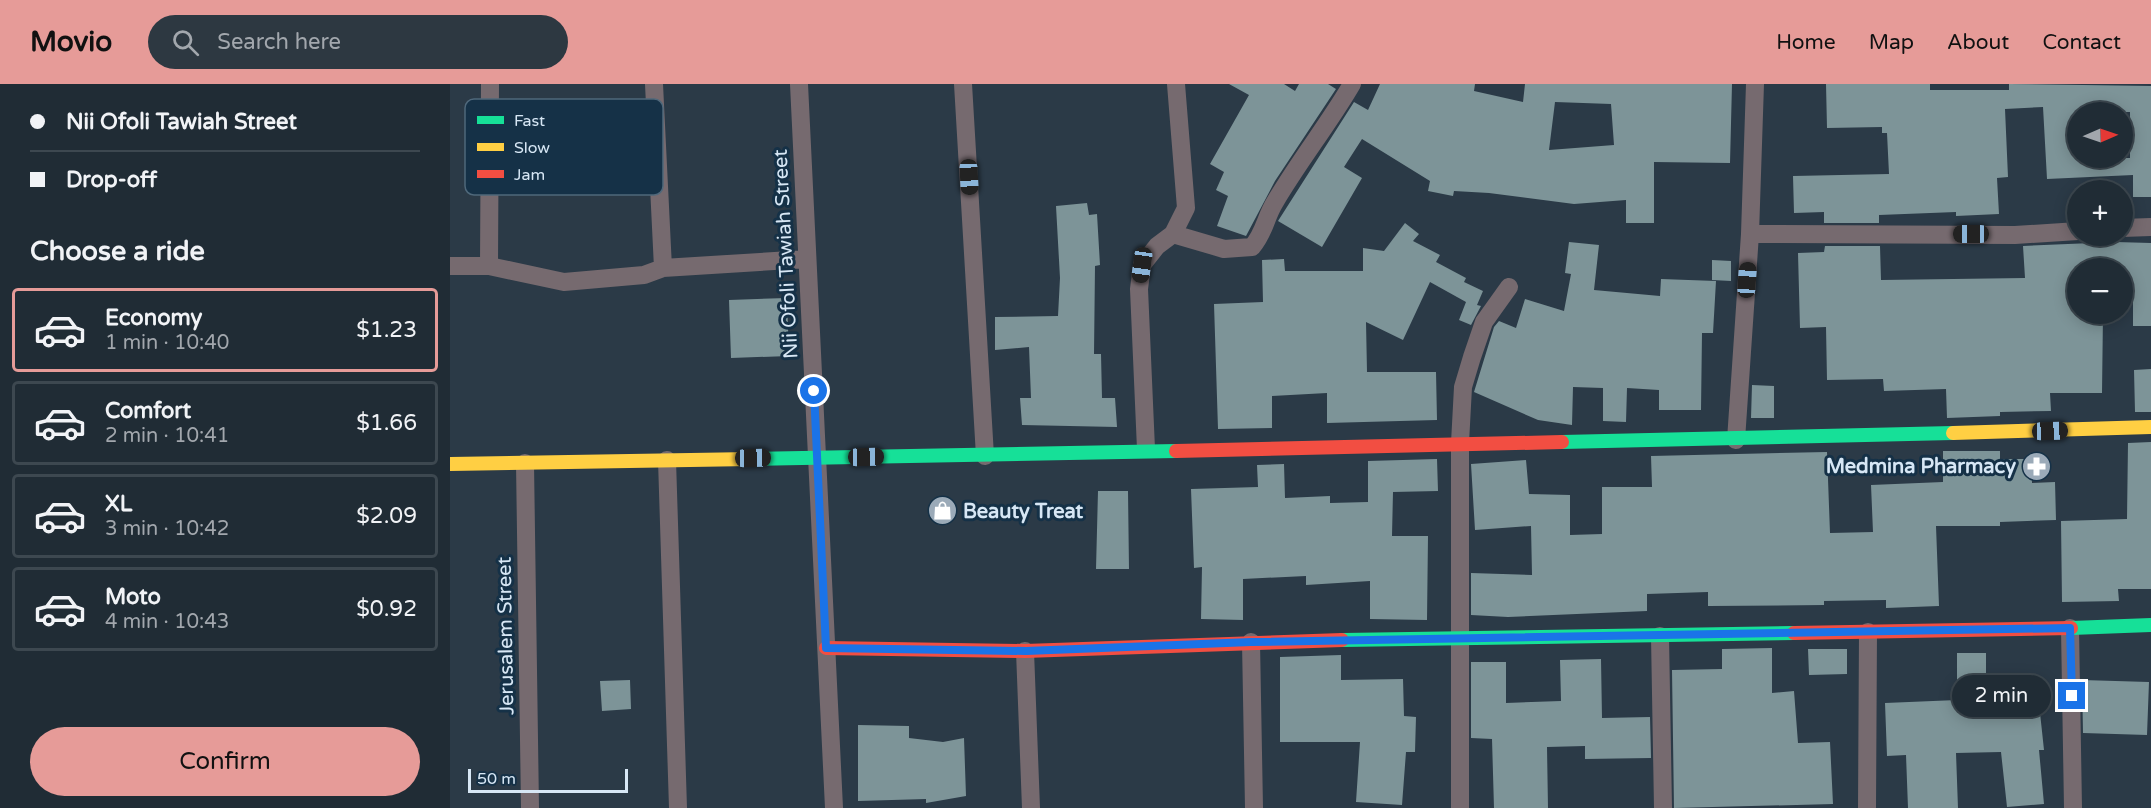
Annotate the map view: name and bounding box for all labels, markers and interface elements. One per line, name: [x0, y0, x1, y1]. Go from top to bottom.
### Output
search box: [148, 15, 568, 69]
text: Movio: [30, 25, 112, 59]
icon: search: [169, 26, 202, 59]
text: Search here: [217, 29, 341, 55]
text: Home: [1776, 30, 1836, 55]
text: Map: [1869, 30, 1914, 55]
text: About: [1947, 30, 2009, 55]
text: Contact: [2042, 30, 2121, 55]
legend: [465, 99, 663, 195]
north arrow: [2067, 102, 2133, 168]
map controls: [2067, 102, 2133, 324]
text: Nii Ofoli Tawiah Street: [66, 109, 297, 135]
text: Fast: [514, 111, 545, 131]
text: Slow: [514, 138, 550, 158]
street label: Nii Ofoli Tawiah Street: [769, 148, 803, 359]
car: [959, 159, 979, 195]
text: Jam: [514, 165, 545, 185]
text: Drop-off: [66, 167, 157, 193]
button: +: [2067, 180, 2133, 246]
car: [1953, 225, 1989, 243]
text: Choose a ride: [30, 235, 205, 268]
car: [1131, 246, 1153, 284]
button: −: [2067, 258, 2133, 324]
car: [1737, 261, 1757, 299]
icon: car: [33, 303, 87, 357]
text: Economy: [105, 305, 202, 331]
text: $1.23: [356, 317, 417, 343]
text: 1 min · 10:40: [105, 331, 229, 355]
route start: [800, 377, 827, 404]
icon: car: [33, 396, 87, 450]
text: Comfort: [105, 398, 191, 424]
text: $1.66: [356, 410, 417, 436]
car: [2032, 421, 2068, 441]
text: 2 min · 10:41: [105, 424, 229, 448]
car: [848, 448, 884, 466]
car: [735, 449, 771, 467]
pharmacy icon: Medmina Pharmacy: [2021, 450, 2053, 482]
place label: Medmina Pharmacy: [1826, 455, 2016, 479]
icon: car: [33, 489, 87, 543]
text: XL: [105, 491, 132, 517]
shop icon: Beauty Treat: [926, 495, 958, 527]
place label: Beauty Treat: [963, 500, 1084, 524]
text: $2.09: [356, 503, 417, 529]
text: 3 min · 10:42: [105, 517, 229, 541]
street label: Jerusalem Street: [493, 556, 519, 715]
icon: car: [33, 582, 87, 636]
text: Moto: [105, 584, 161, 610]
text: $0.92: [356, 596, 417, 622]
text: 4 min · 10:43: [105, 610, 229, 634]
callout: 2 min: [1952, 675, 2051, 717]
route end: [2058, 682, 2085, 709]
text: 2 min: [1975, 684, 2028, 708]
button: Confirm: [30, 727, 420, 796]
scale bar: [468, 766, 628, 794]
text: 50 m: [477, 769, 516, 789]

